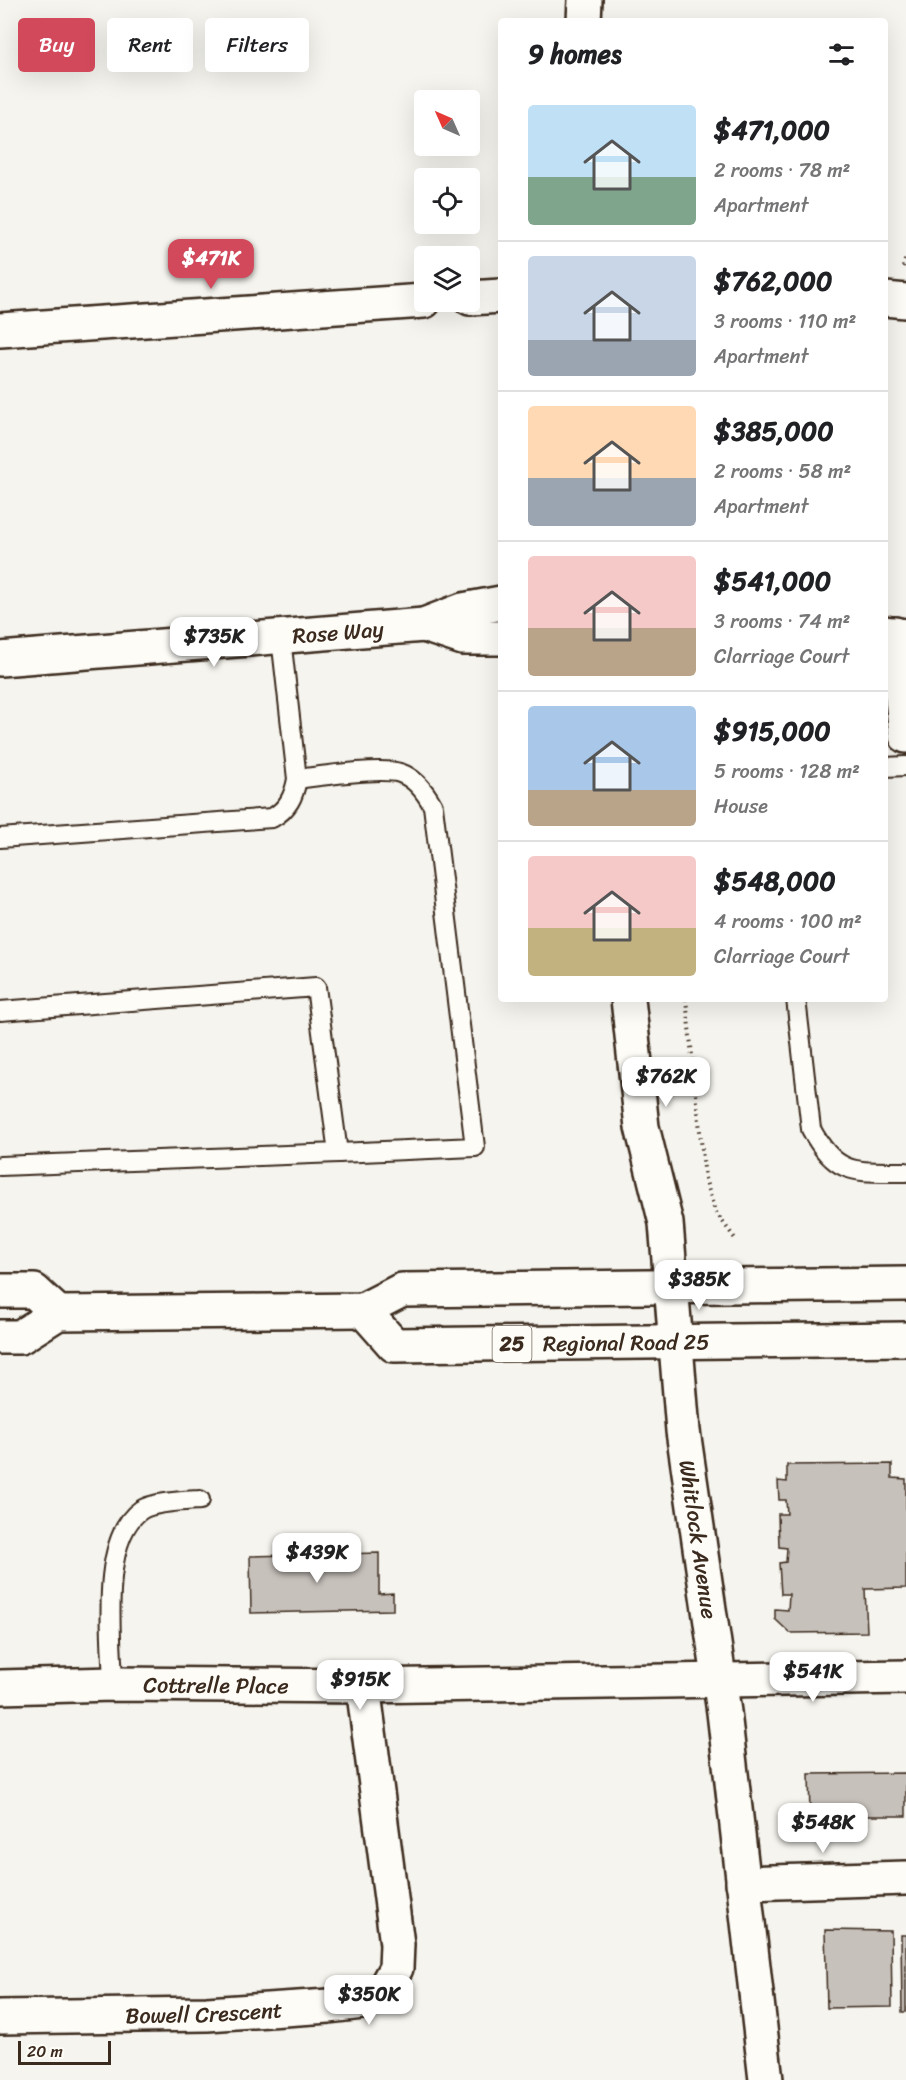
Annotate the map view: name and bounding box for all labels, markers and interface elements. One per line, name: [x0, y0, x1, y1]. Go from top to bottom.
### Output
chip: Buy: [18, 18, 95, 72]
chip: Rent: [107, 18, 193, 72]
chip: Filters: [205, 18, 309, 72]
text: 9 homes: [528, 31, 622, 77]
icon: filters: [825, 38, 858, 71]
north arrow: [414, 90, 480, 156]
map controls: [414, 90, 480, 312]
text: $471,000: [714, 107, 830, 153]
icon: home: [576, 129, 648, 201]
text: 2 rooms · 78 m²: [714, 153, 850, 188]
button: locate: [414, 168, 480, 234]
text: Apartment: [714, 188, 808, 223]
pin: $471K: [169, 239, 253, 290]
text: $471K: [182, 241, 240, 276]
button: layers: [414, 246, 480, 312]
text: $762,000: [714, 258, 832, 304]
icon: home: [576, 280, 648, 352]
text: 3 rooms · 110 m²: [714, 304, 856, 339]
text: Apartment: [714, 339, 808, 374]
text: $385,000: [714, 408, 834, 454]
icon: home: [576, 430, 648, 502]
text: 2 rooms · 58 m²: [714, 454, 851, 489]
text: Apartment: [714, 489, 808, 524]
text: $541,000: [714, 558, 831, 604]
icon: home: [576, 580, 648, 652]
text: 3 rooms · 74 m²: [714, 604, 850, 639]
street label: Rose Way: [291, 609, 386, 655]
pin: $735K: [172, 617, 256, 668]
text: $735K: [184, 619, 244, 654]
text: Clarriage Court: [714, 639, 849, 674]
text: $915,000: [714, 708, 831, 754]
icon: home: [576, 730, 648, 802]
text: 5 rooms · 128 m²: [714, 754, 860, 789]
text: House: [714, 789, 768, 824]
text: $548,000: [714, 858, 836, 904]
icon: home: [576, 880, 648, 952]
text: 4 rooms · 100 m²: [714, 904, 862, 939]
text: Clarriage Court: [714, 939, 849, 974]
pin: $762K: [624, 1057, 708, 1108]
text: $762K: [636, 1059, 696, 1094]
pin: $385K: [657, 1260, 741, 1311]
text: $385K: [669, 1262, 729, 1297]
street label: Regional Road 25: [543, 1322, 710, 1363]
road number: 25: [492, 1326, 532, 1362]
street label: Whitlock Avenue: [668, 1457, 730, 1622]
pin: $439K: [275, 1533, 359, 1584]
text: $439K: [286, 1535, 348, 1570]
pin: $541K: [771, 1652, 855, 1703]
text: $541K: [784, 1654, 842, 1689]
pin: $915K: [318, 1660, 402, 1711]
text: $915K: [331, 1662, 389, 1697]
street label: Cottrelle Place: [143, 1665, 289, 1705]
pin: $548K: [781, 1803, 865, 1854]
text: $548K: [792, 1805, 854, 1840]
pin: $350K: [327, 1975, 411, 2026]
text: $350K: [338, 1977, 400, 2012]
street label: Bowell Crescent: [125, 1990, 284, 2035]
text: 20 m: [27, 2037, 63, 2066]
scale bar: [18, 2038, 111, 2066]

